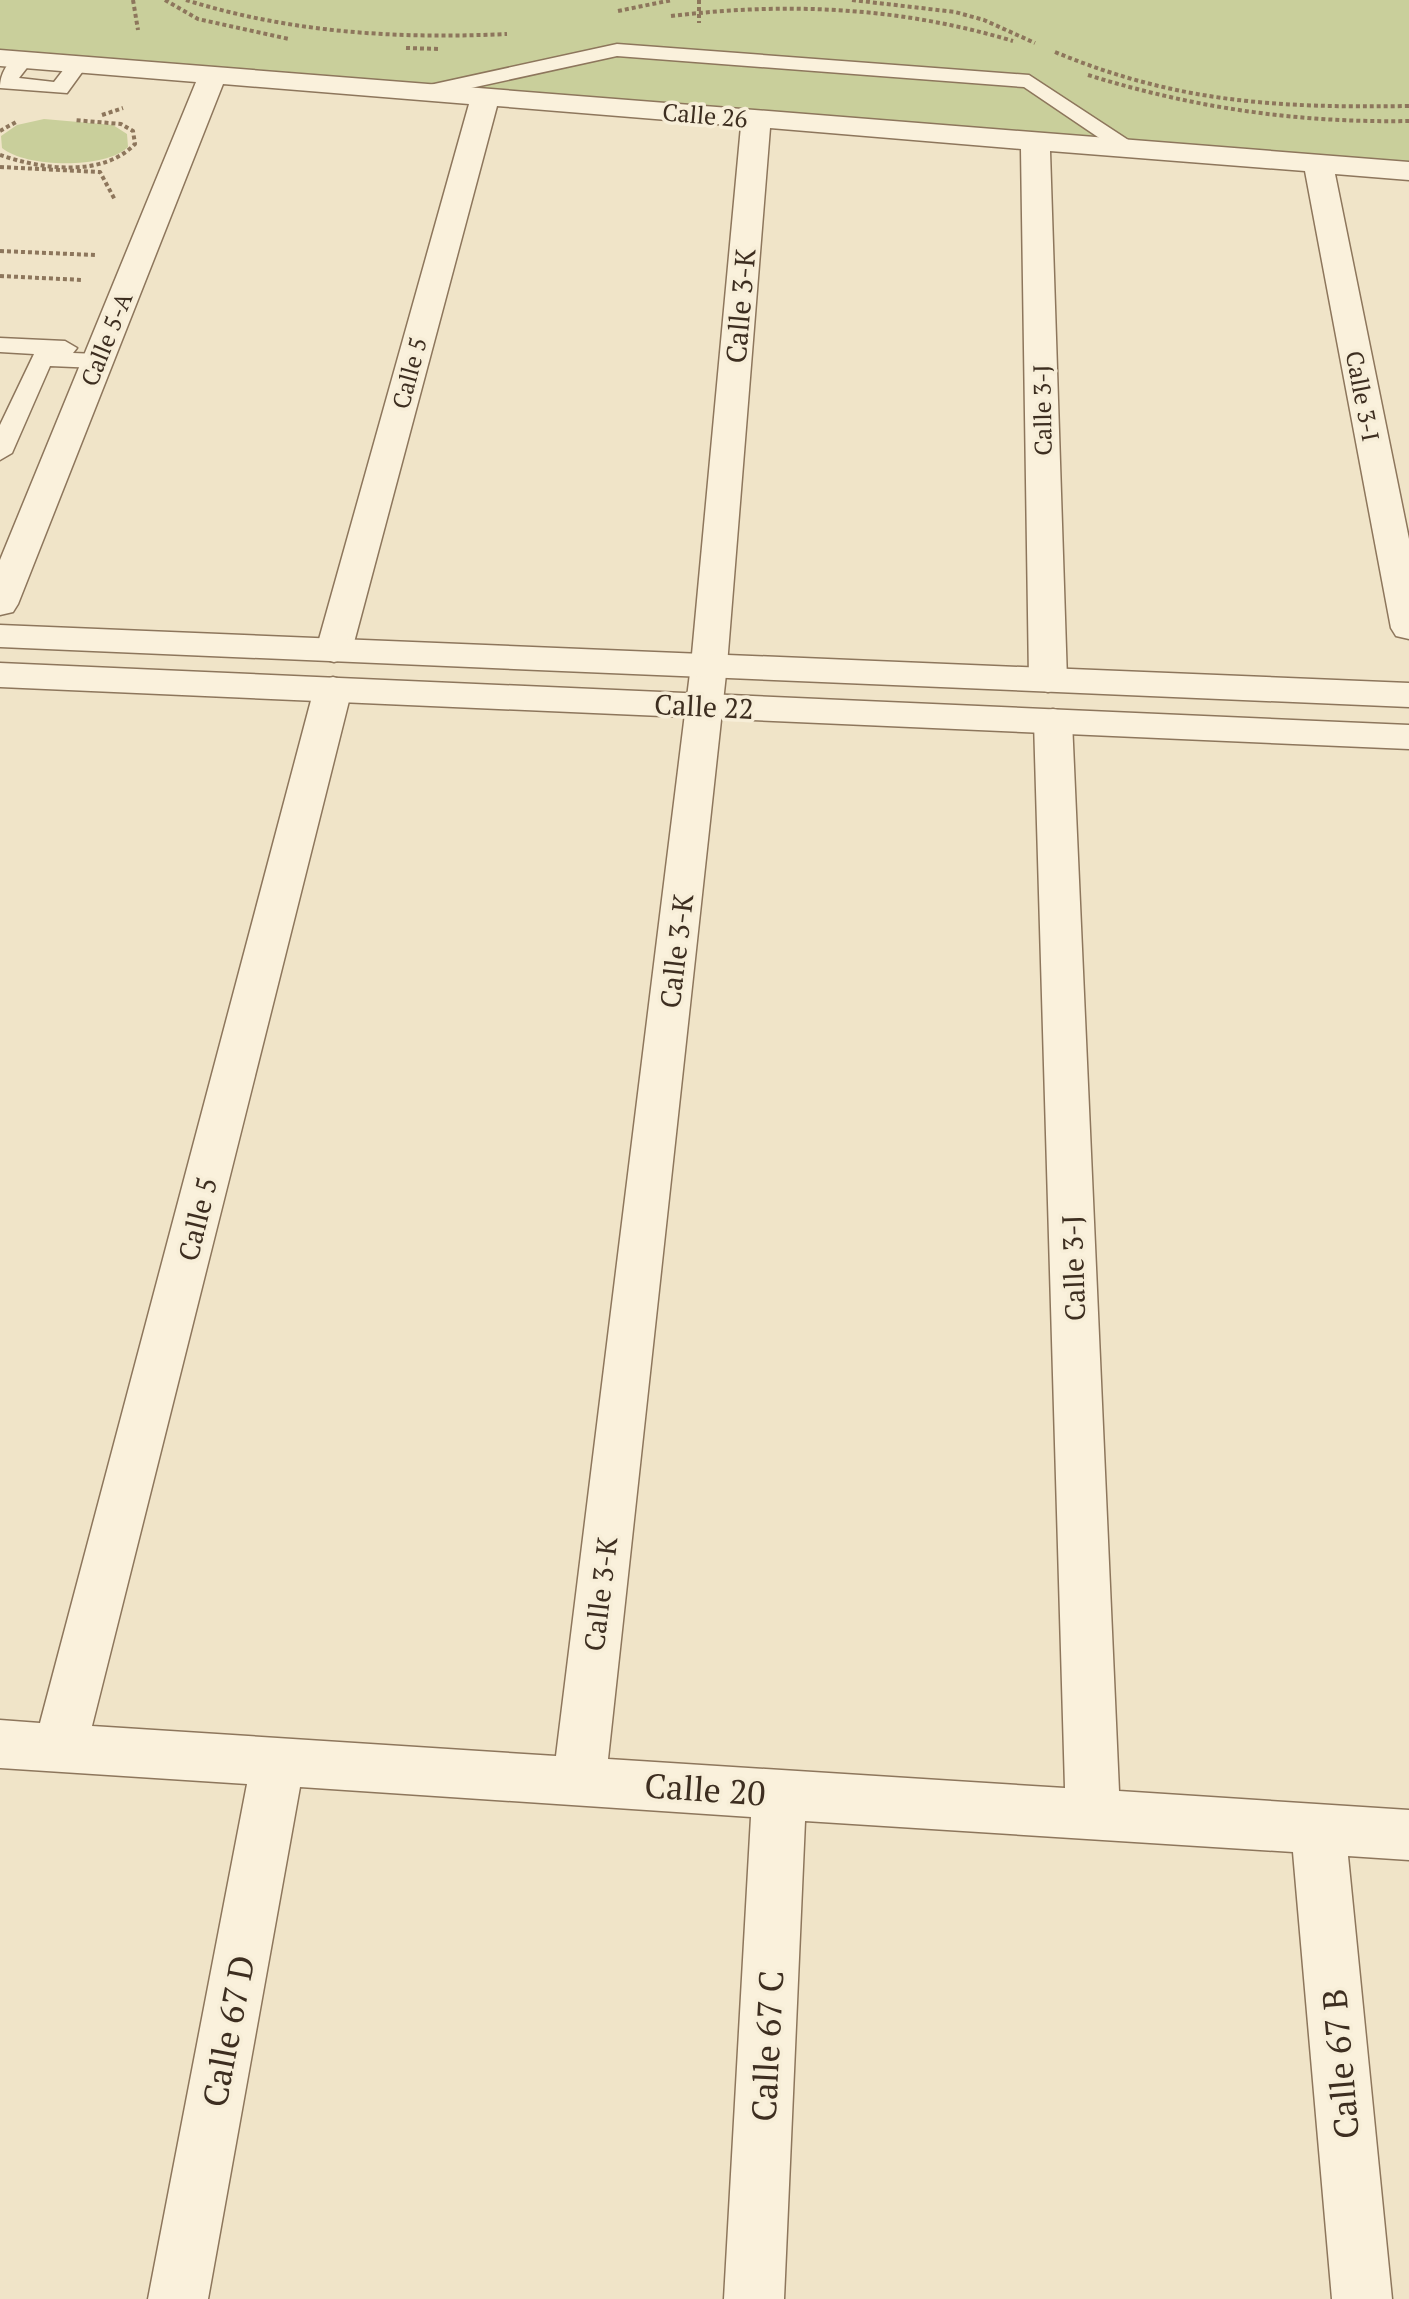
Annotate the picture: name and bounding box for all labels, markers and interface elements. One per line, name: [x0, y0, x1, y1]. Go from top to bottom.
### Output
street label: Calle 26: [661, 95, 749, 135]
street label: Calle 3-K: [717, 246, 764, 365]
street label: Calle 5-A: [73, 287, 139, 391]
street label: Calle 5: [384, 334, 434, 412]
street label: Calle 3-I: [1339, 348, 1387, 444]
street label: Calle 3-J: [1025, 364, 1059, 456]
street label: Calle 22: [653, 685, 755, 727]
street label: Calle 3-K: [651, 891, 701, 1010]
street label: Calle 5: [169, 1173, 225, 1265]
street label: Calle 3-J: [1053, 1214, 1093, 1322]
street label: Calle 3-K: [575, 1534, 625, 1653]
street label: Calle 20: [643, 1762, 767, 1816]
street label: Calle 67 D: [191, 1951, 265, 2111]
street label: Calle 67 C: [741, 1969, 793, 2123]
street label: Calle 67 B: [1311, 1987, 1369, 2141]

